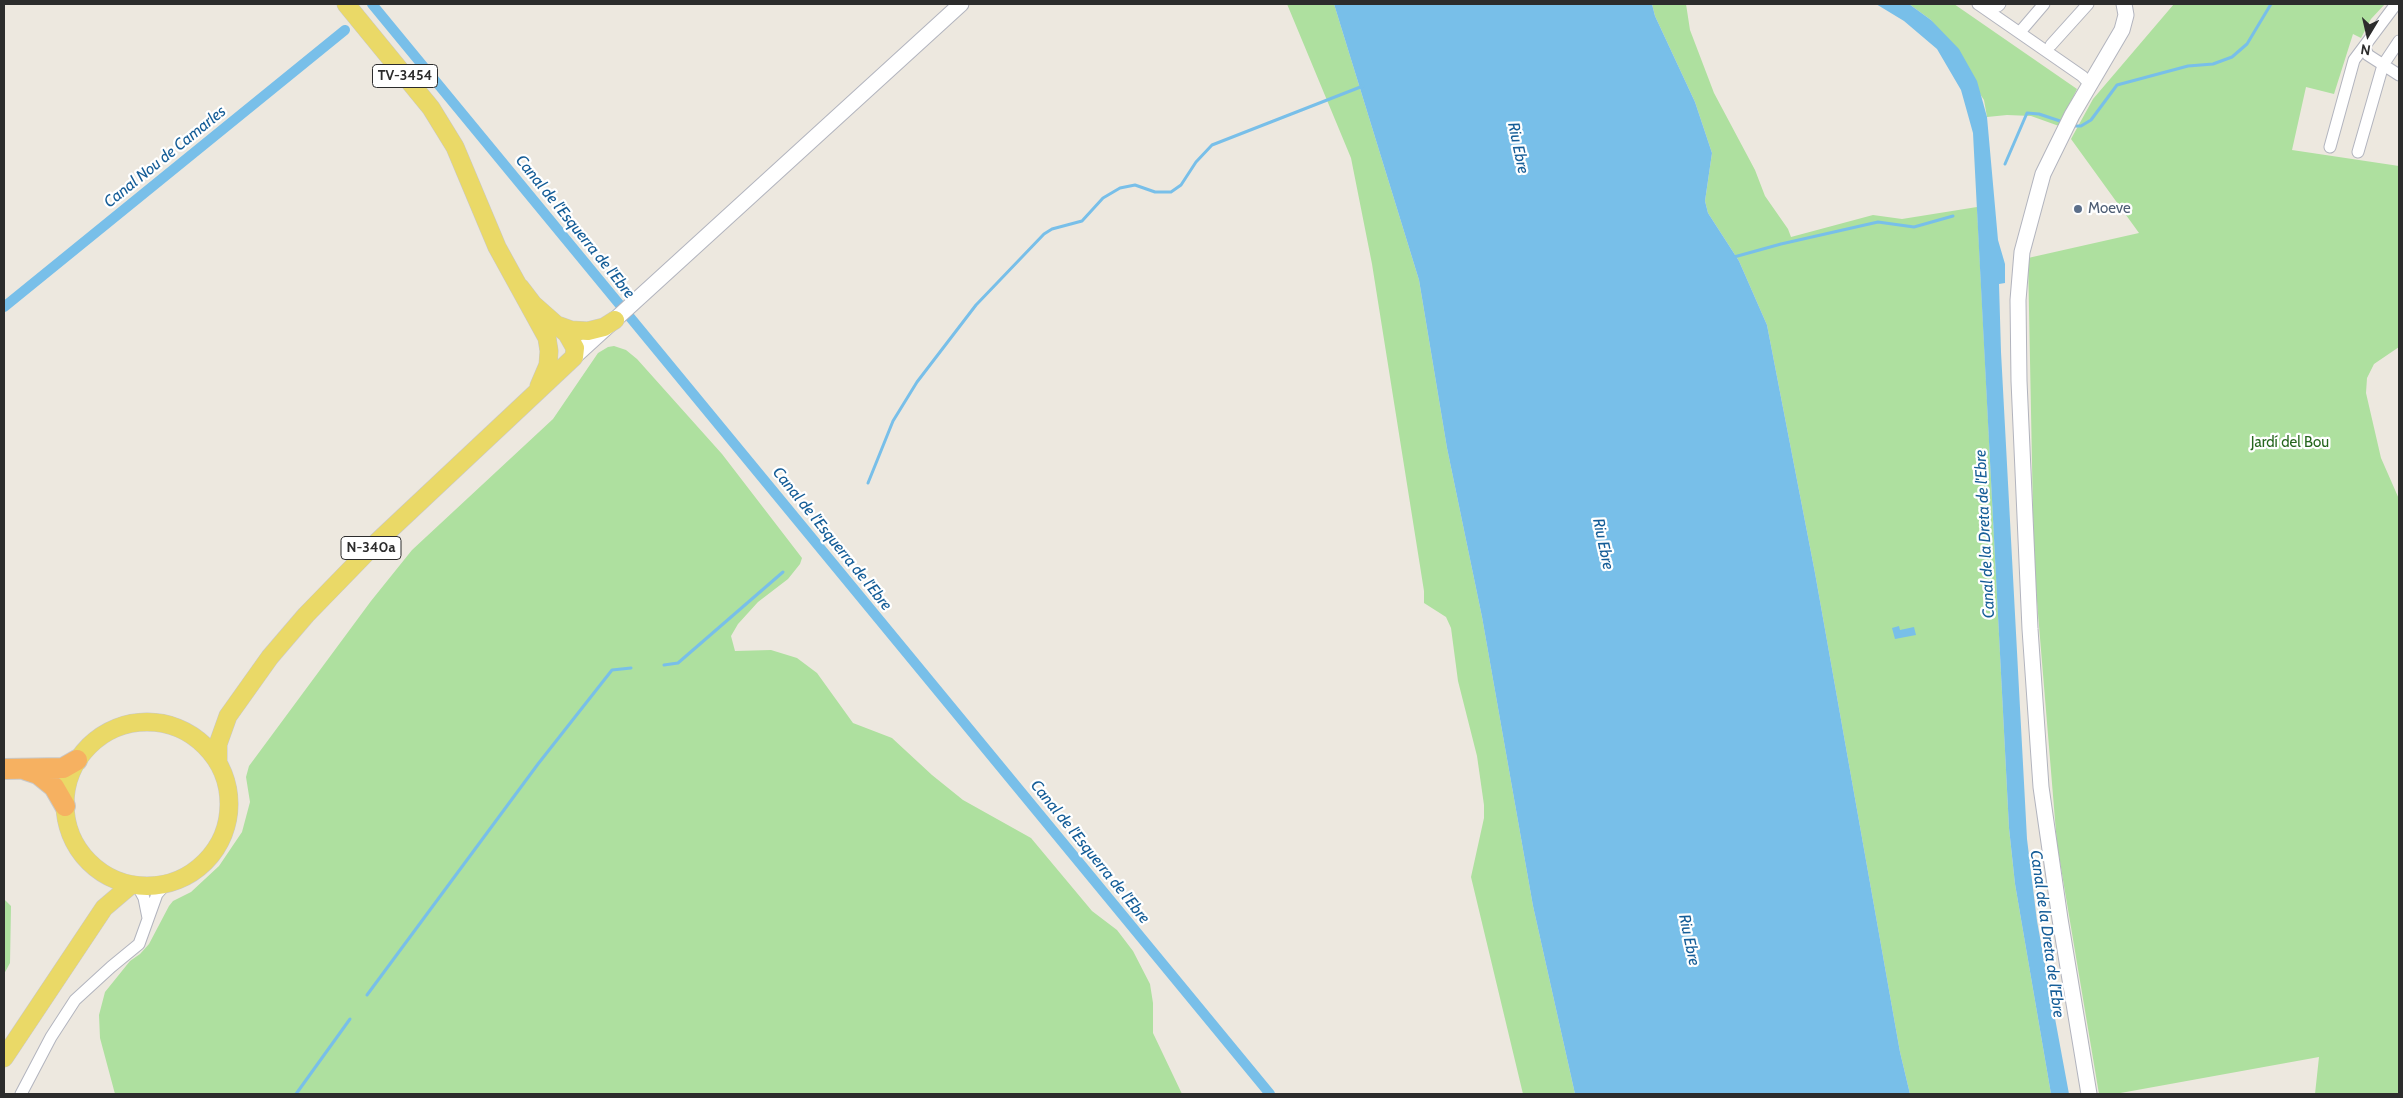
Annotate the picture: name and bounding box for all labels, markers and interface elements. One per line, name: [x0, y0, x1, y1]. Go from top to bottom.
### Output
north arrow: [2343, 10, 2393, 60]
text: N: [2359, 40, 2372, 59]
road number: TV-3454: [372, 64, 438, 88]
water label: Canal Nou de Camarles: [100, 102, 230, 212]
water label: Riu Ebre: [1503, 120, 1533, 176]
water label: Canal de l'Esquerra de l'Ebre: [511, 151, 639, 303]
place label: Moeve: [2088, 200, 2131, 218]
marker: Moeve: [2072, 203, 2084, 215]
park label: Jardí del Bou: [2251, 434, 2329, 452]
water label: Canal de la Dreta de l'Ebre: [1971, 449, 1999, 619]
water label: Canal de l'Esquerra de l'Ebre: [768, 463, 896, 615]
water label: Riu Ebre: [1588, 516, 1618, 572]
road number: N-340a: [341, 536, 401, 560]
water label: Canal de l'Esquerra de l'Ebre: [1026, 776, 1154, 928]
water label: Canal de la Dreta de l'Ebre: [2026, 849, 2068, 1019]
water label: Riu Ebre: [1674, 912, 1704, 968]

